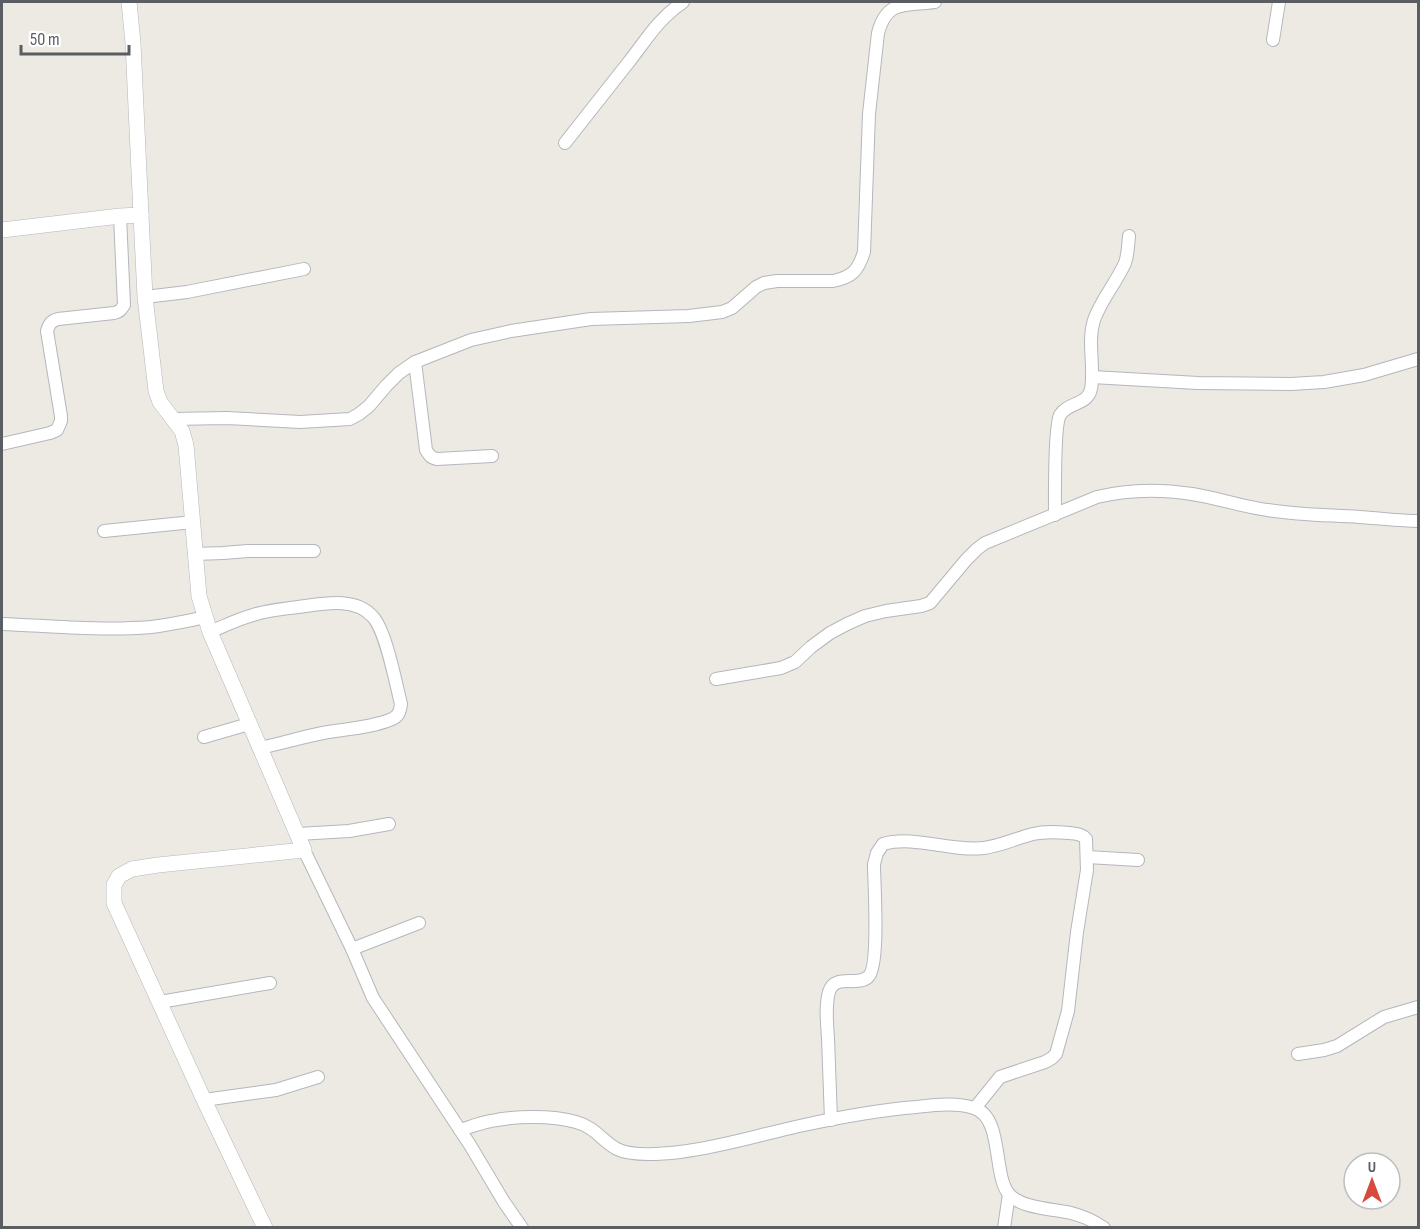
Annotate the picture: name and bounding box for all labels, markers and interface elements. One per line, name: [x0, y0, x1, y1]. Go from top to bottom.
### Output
scale bar: [21, 18, 129, 56]
text: 50 m: [30, 29, 60, 50]
north arrow: [1342, 1151, 1402, 1211]
text: U: [1368, 1158, 1376, 1177]

